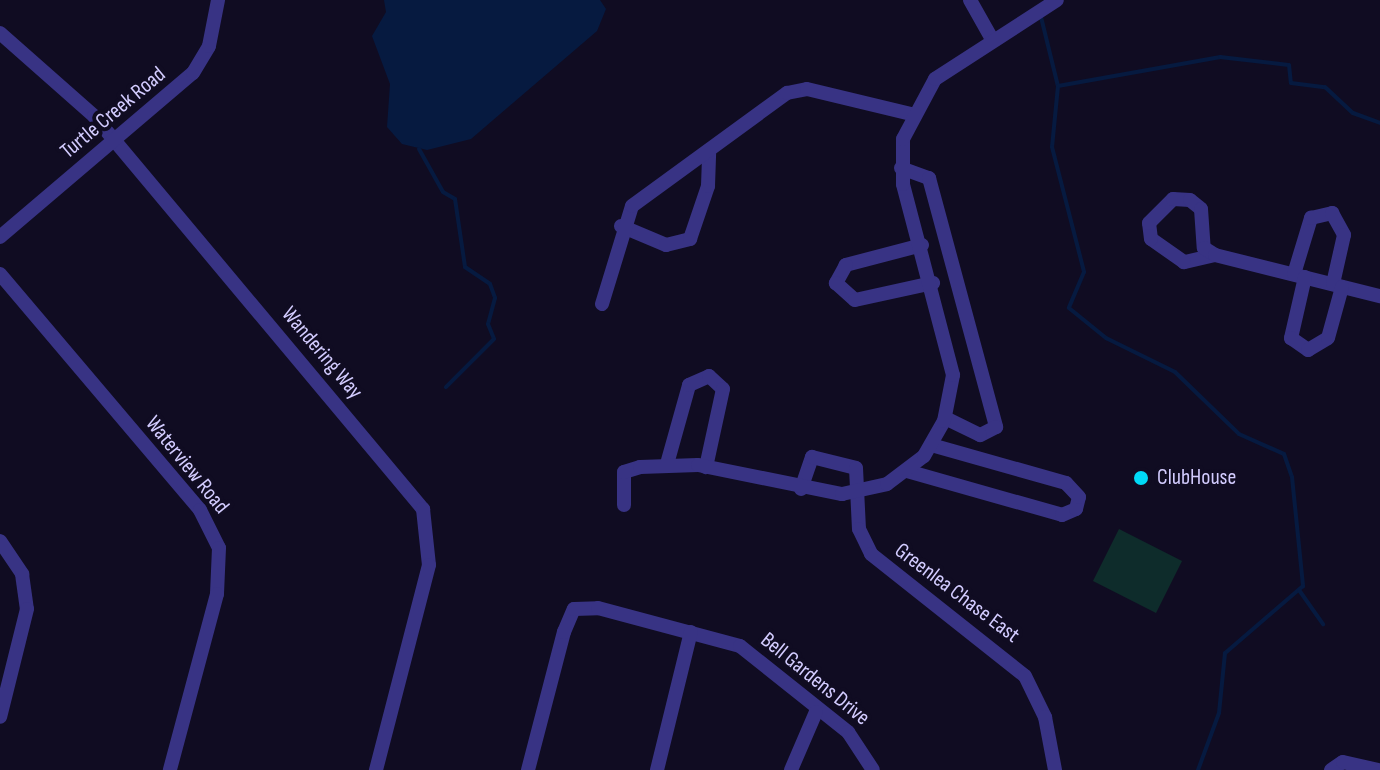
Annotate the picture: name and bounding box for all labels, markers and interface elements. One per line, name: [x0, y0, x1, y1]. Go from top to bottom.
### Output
street label: Turtle Creek Road: [55, 61, 171, 165]
street label: Wandering Way: [276, 302, 368, 404]
street label: Waterview Road: [140, 411, 234, 519]
place label: ClubHouse: [1157, 465, 1236, 491]
marker: ClubHouse: [1132, 469, 1150, 487]
street label: Greenlea Chase East: [889, 537, 1025, 649]
street label: Bell Gardens Drive: [755, 627, 875, 731]

